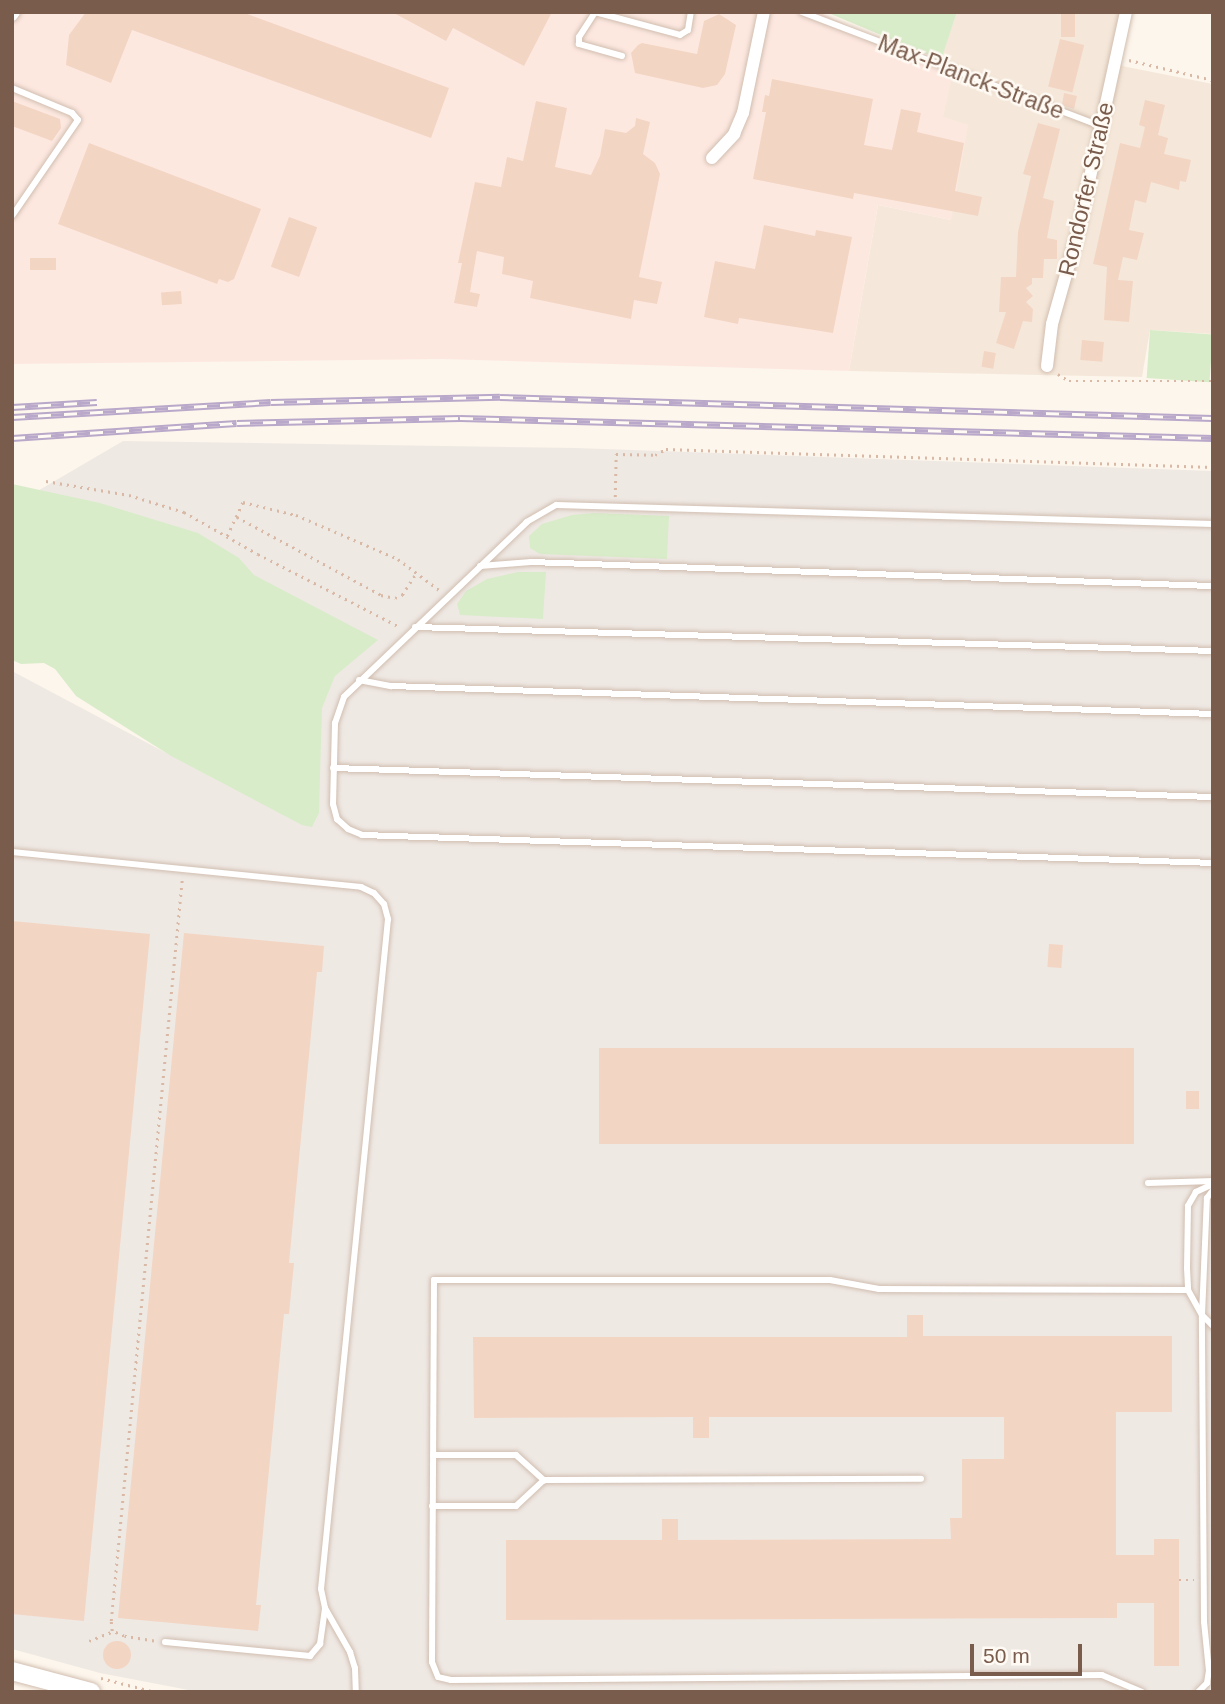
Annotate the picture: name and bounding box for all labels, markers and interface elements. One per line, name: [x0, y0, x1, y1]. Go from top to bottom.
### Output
street label: Max-Planck-Straße: [874, 29, 1068, 125]
street label: Rondorfer Straße: [1053, 99, 1119, 279]
scale bar: [973, 1630, 1085, 1674]
text: 50 m: [983, 1644, 1030, 1667]

